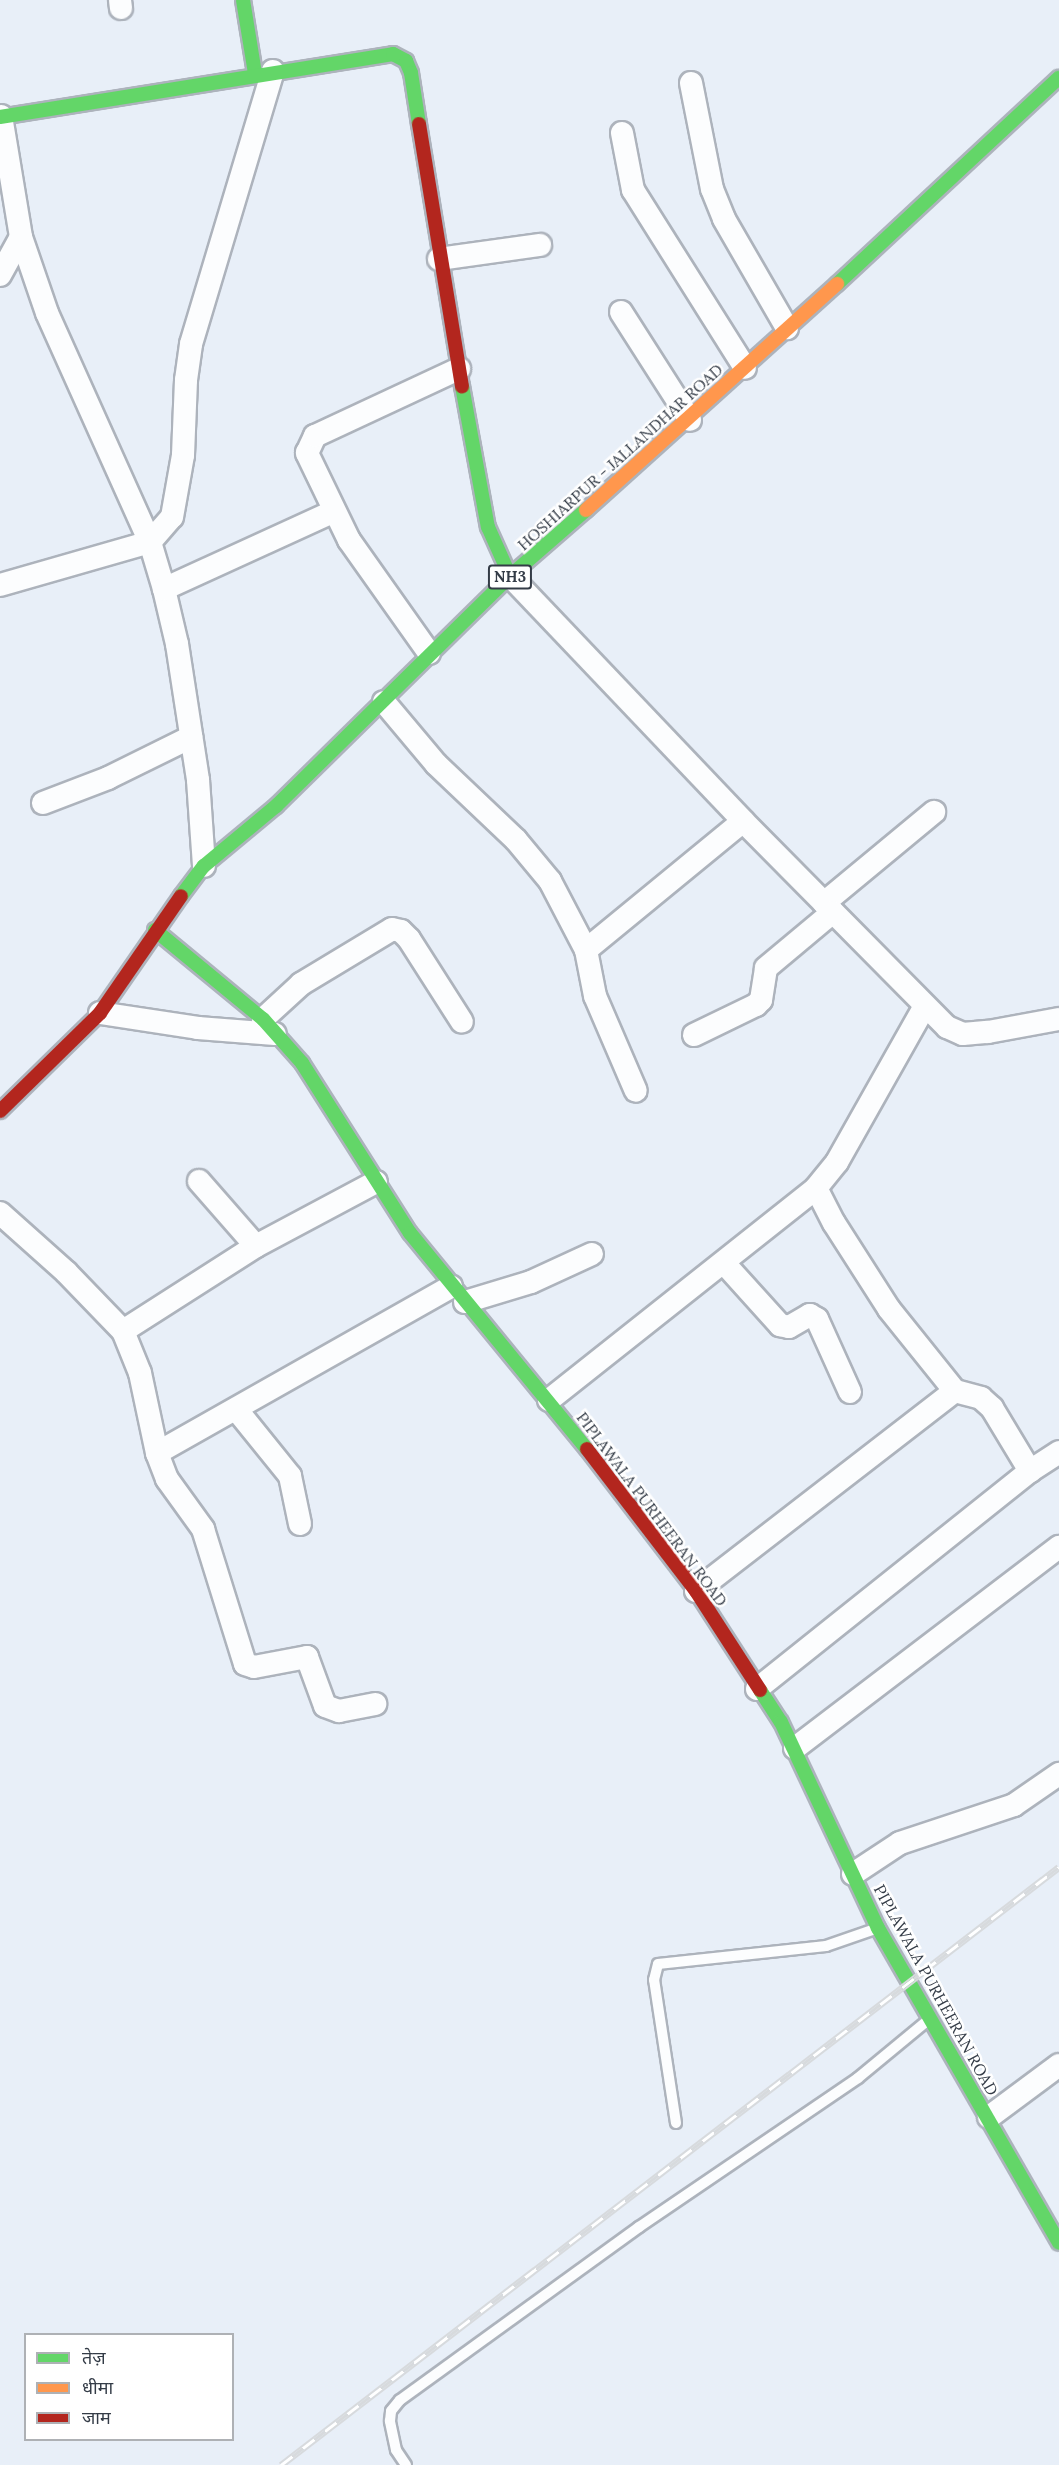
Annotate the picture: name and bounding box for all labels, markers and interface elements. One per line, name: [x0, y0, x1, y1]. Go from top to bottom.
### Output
street label: HOSHIARPUR - JALLANDHAR ROAD: [513, 360, 727, 554]
road number: NH3: [488, 565, 532, 589]
street label: PIPLAWALA PURHEERAN ROAD: [573, 1408, 731, 1610]
street label: PIPLAWALA PURHEERAN ROAD: [870, 1881, 1002, 2099]
legend: [24, 2333, 234, 2441]
text: तेज़: [82, 2346, 106, 2369]
text: धीमा: [82, 2376, 113, 2399]
text: जाम: [82, 2406, 111, 2429]

